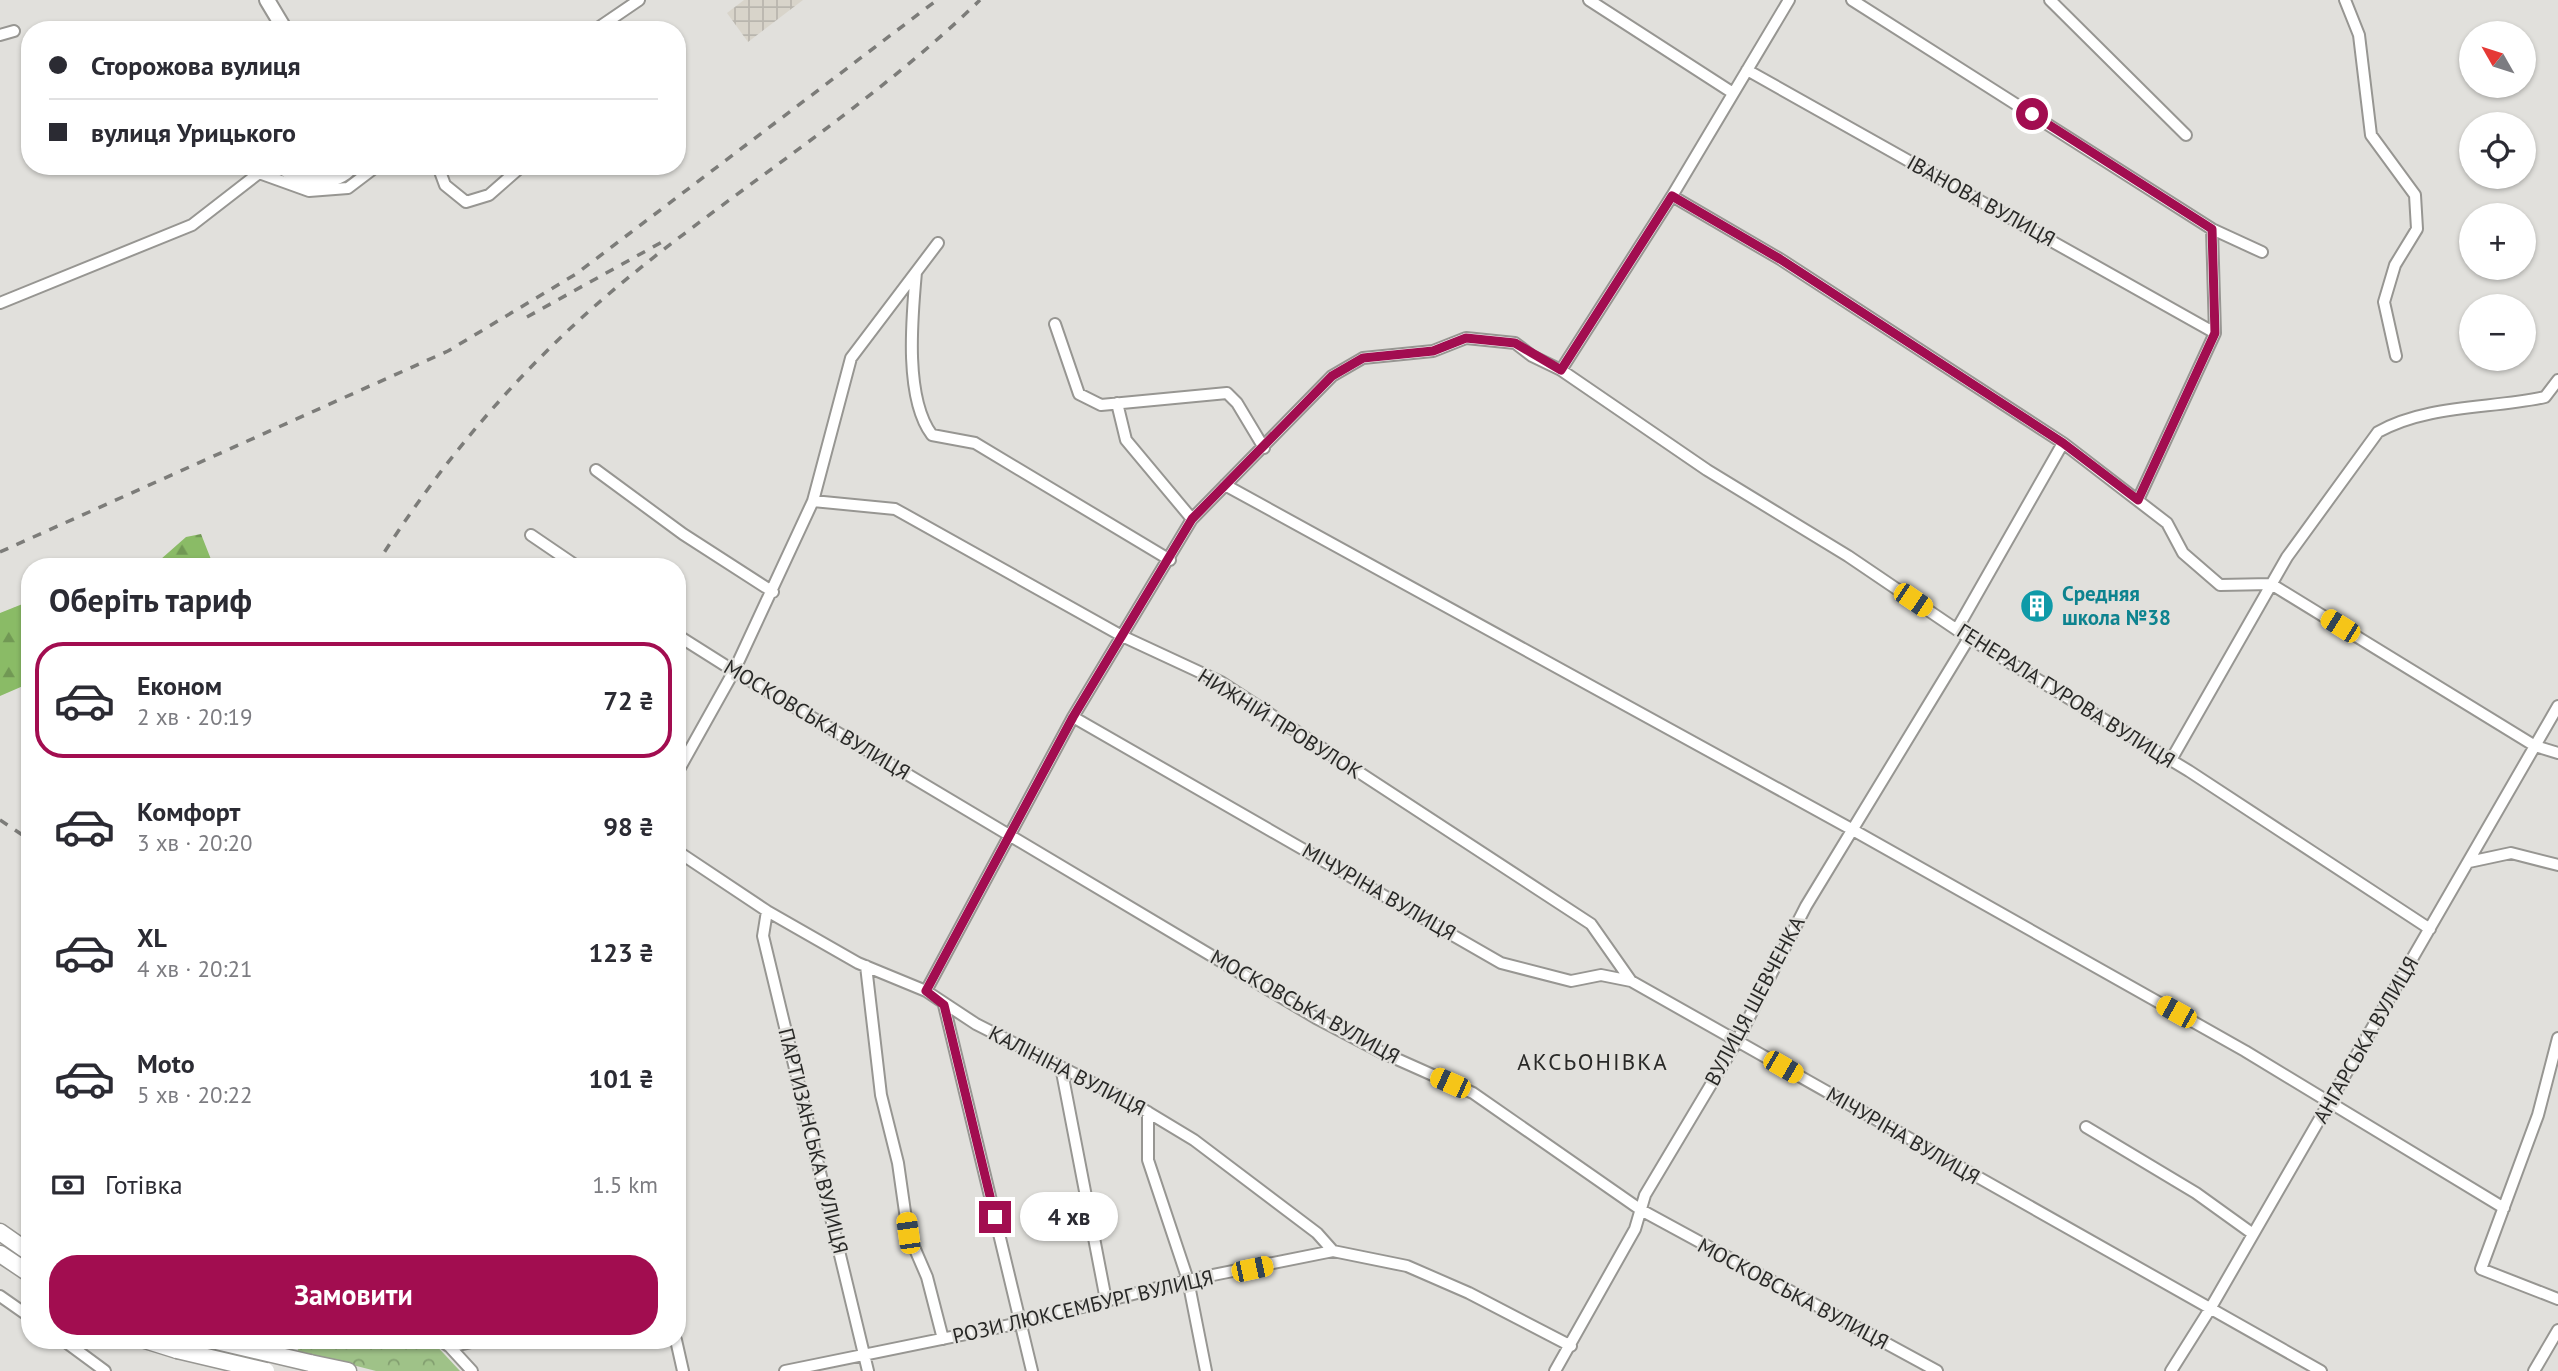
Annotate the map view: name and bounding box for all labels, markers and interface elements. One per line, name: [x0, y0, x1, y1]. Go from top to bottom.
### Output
north arrow: [2459, 21, 2536, 98]
map controls: [2459, 21, 2536, 371]
text: Сторожова вулиця: [91, 49, 300, 82]
route start: [2016, 98, 2048, 130]
button: locate: [2459, 112, 2536, 189]
text: вулиця Урицького: [91, 116, 296, 149]
street label: ІВАНОВА ВУЛИЦЯ: [1902, 149, 2060, 252]
button: +: [2459, 203, 2536, 280]
button: −: [2459, 294, 2536, 371]
text: Оберіть тариф: [49, 579, 252, 621]
car: [1890, 580, 1937, 620]
place label: Средняя школа №38: [2062, 580, 2171, 631]
building icon: Средняя школа №38: [2018, 587, 2056, 625]
car: [2317, 606, 2364, 646]
street label: ГЕНЕРАЛА ГУРОВА ВУЛИЦЯ: [1952, 617, 2180, 774]
street label: МОСКОВСЬКА ВУЛИЦЯ: [719, 653, 915, 786]
street label: НИЖНІЙ ПРОВУЛОК: [1193, 662, 1368, 785]
icon: car: [53, 669, 116, 732]
text: Економ: [137, 669, 222, 702]
text: 72 ₴: [603, 684, 654, 717]
text: 2 хв · 20:19: [137, 702, 253, 731]
icon: car: [53, 795, 116, 858]
text: Комфорт: [137, 795, 240, 828]
text: 98 ₴: [603, 810, 654, 843]
text: 3 хв · 20:20: [137, 828, 253, 857]
street label: МІЧУРІНА ВУЛИЦЯ: [1298, 837, 1461, 947]
street label: ВУЛИЦЯ ШЕВЧЕНКА: [1699, 911, 1811, 1090]
icon: car: [53, 921, 116, 984]
text: XL: [137, 921, 167, 954]
text: 123 ₴: [588, 936, 654, 969]
street label: МОСКОВСЬКА ВУЛИЦЯ: [1206, 943, 1405, 1070]
street label: АНГАРСЬКА ВУЛИЦЯ: [2307, 951, 2424, 1128]
text: 4 хв · 20:21: [137, 954, 253, 983]
car: [2153, 993, 2200, 1031]
street label: КАЛІНІНА ВУЛИЦЯ: [984, 1019, 1150, 1122]
street label: ПАРТИЗАНСЬКА ВУЛИЦЯ: [772, 1025, 855, 1257]
icon: car: [53, 1047, 116, 1110]
text: Moto: [137, 1047, 195, 1080]
district label: АКСЬОНІВКА: [1517, 1047, 1669, 1076]
car: [1760, 1047, 1807, 1087]
text: 101 ₴: [588, 1062, 654, 1095]
car: [1427, 1065, 1474, 1101]
text: 5 хв · 20:22: [137, 1080, 253, 1109]
street label: МІЧУРІНА ВУЛИЦЯ: [1822, 1081, 1985, 1191]
icon: cash: [49, 1166, 87, 1204]
text: Готівка: [105, 1168, 183, 1201]
text: 1.5 km: [592, 1170, 658, 1199]
callout: 4 хв: [1020, 1192, 1118, 1242]
route end: [979, 1201, 1011, 1233]
text: 4 хв: [1048, 1202, 1090, 1231]
car: [895, 1211, 922, 1255]
street label: МОСКОВСЬКА ВУЛИЦЯ: [1693, 1232, 1893, 1355]
car: [1230, 1254, 1275, 1284]
button: Замовити: [49, 1255, 658, 1335]
street label: РОЗИ ЛЮКСЕМБУРГ ВУЛИЦЯ: [950, 1263, 1216, 1350]

